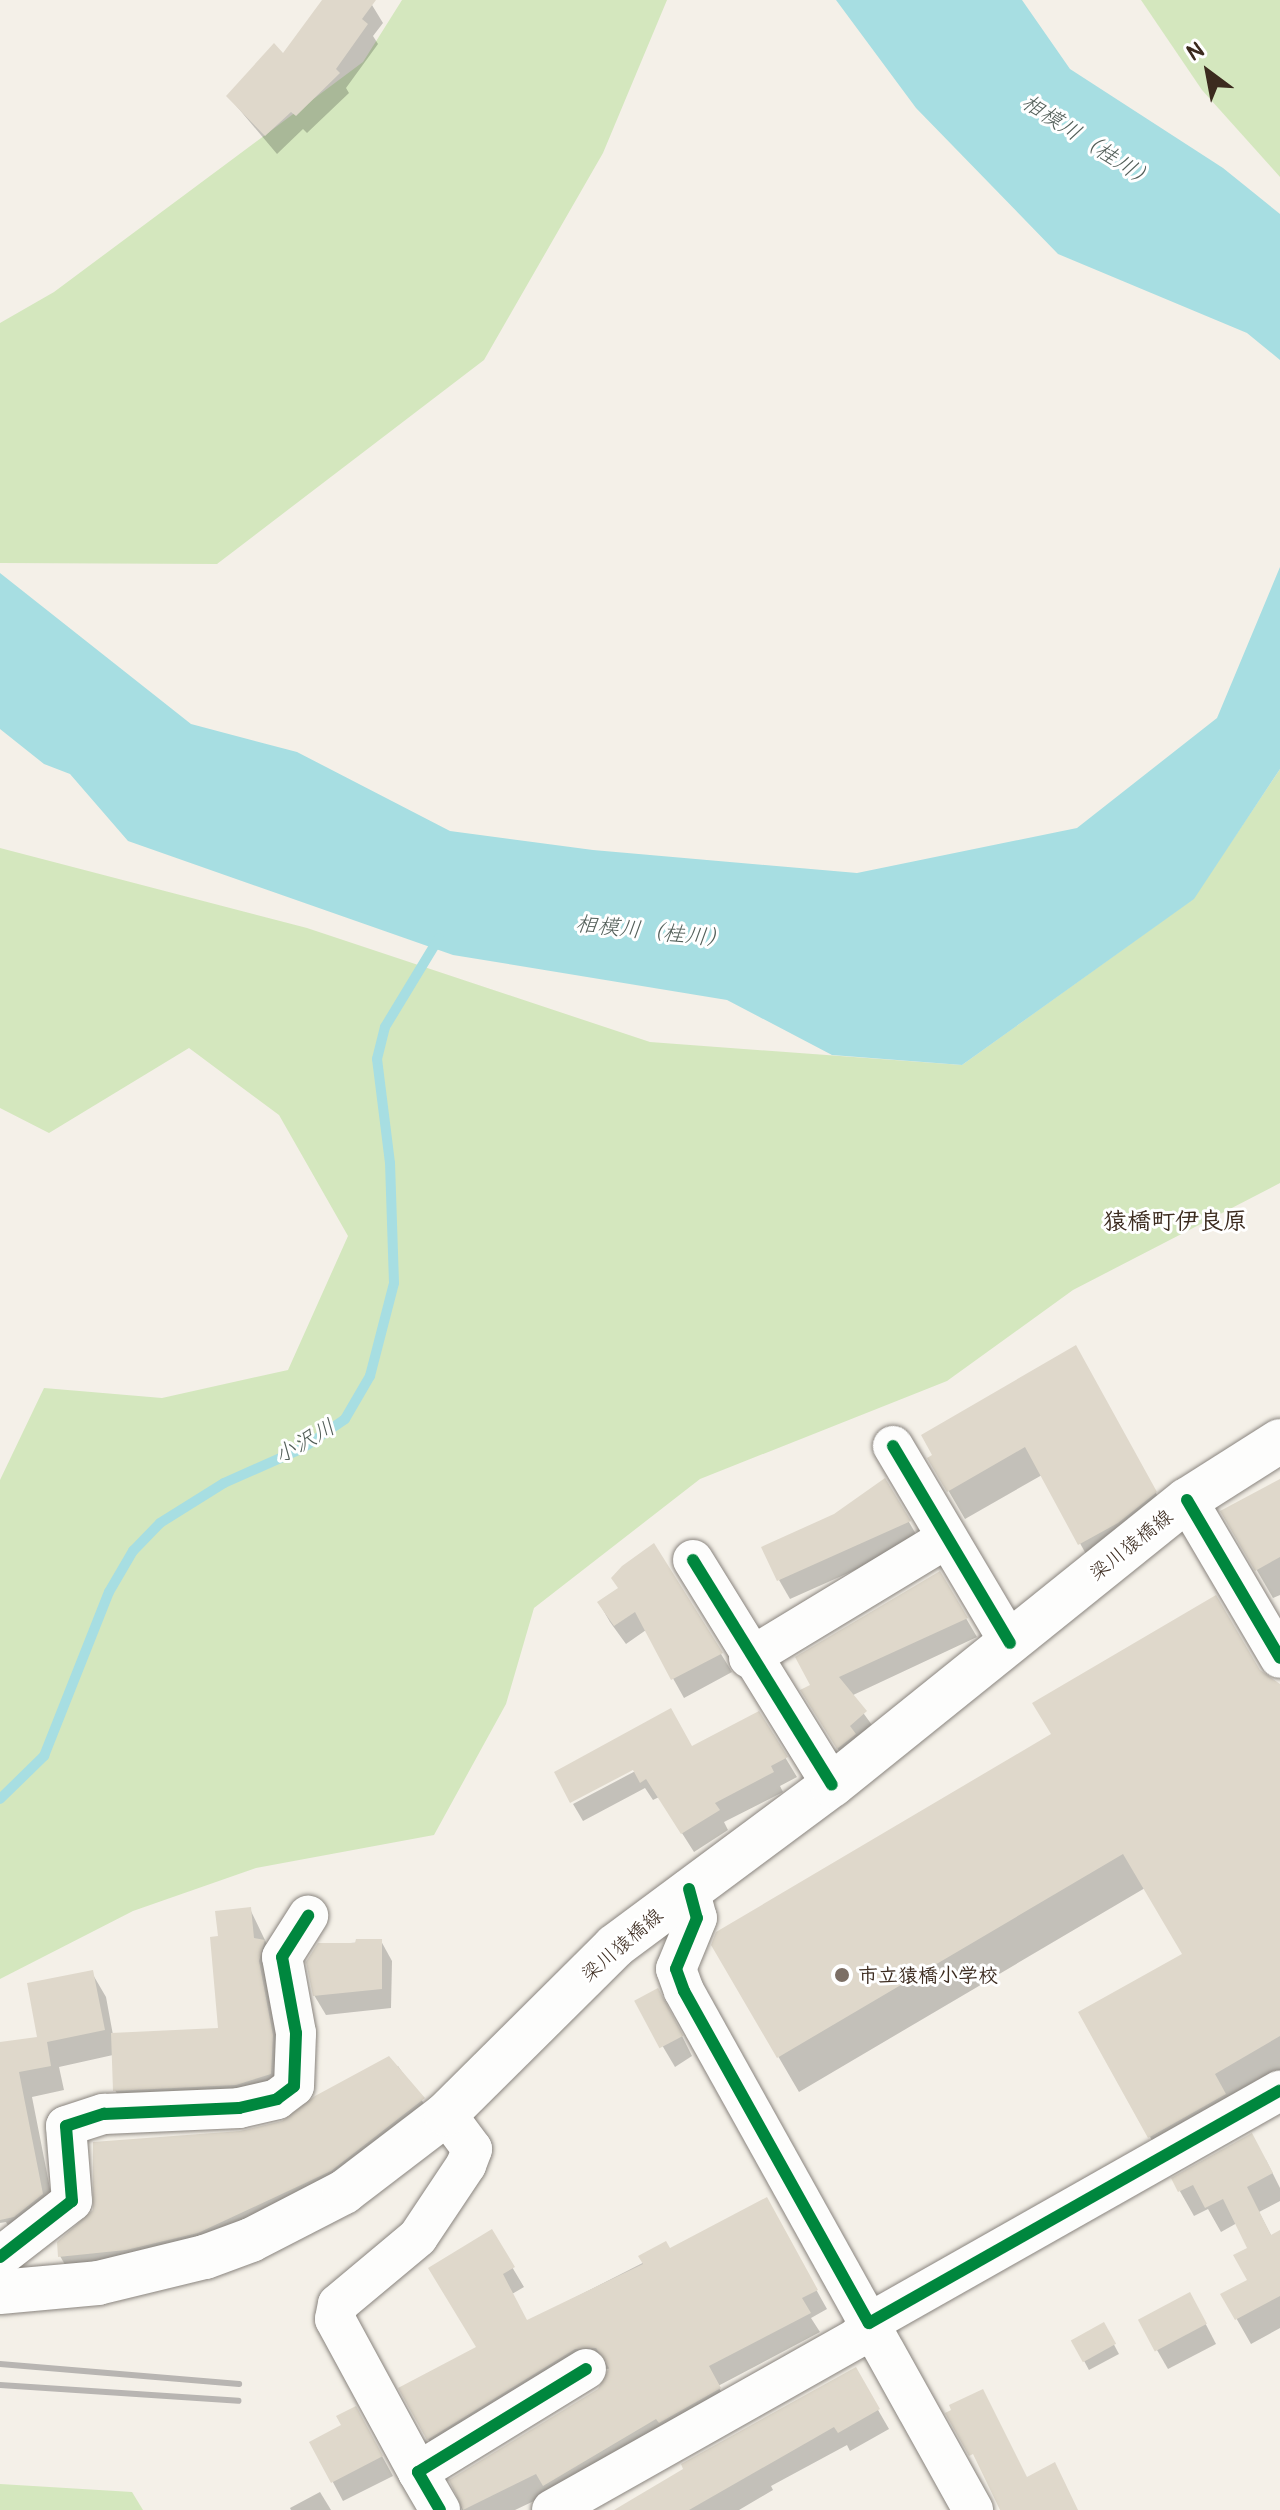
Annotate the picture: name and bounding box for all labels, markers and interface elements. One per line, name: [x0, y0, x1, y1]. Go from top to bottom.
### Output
north arrow: [1168, 32, 1248, 112]
text: N: [1182, 36, 1209, 67]
water label: 相模川（桂川）: [1016, 89, 1160, 195]
water label: 相模川（桂川）: [574, 911, 730, 953]
district label: 猿橋町伊良原: [1103, 1208, 1247, 1236]
water label: 小沢川: [270, 1414, 340, 1470]
street label: 梁川猿橋線: [1085, 1504, 1177, 1586]
street label: 梁川猿橋線: [576, 1903, 668, 1987]
place label: 市立猿橋小学校: [858, 1963, 998, 1987]
marker: 市立猿橋小学校: [833, 1966, 851, 1984]

